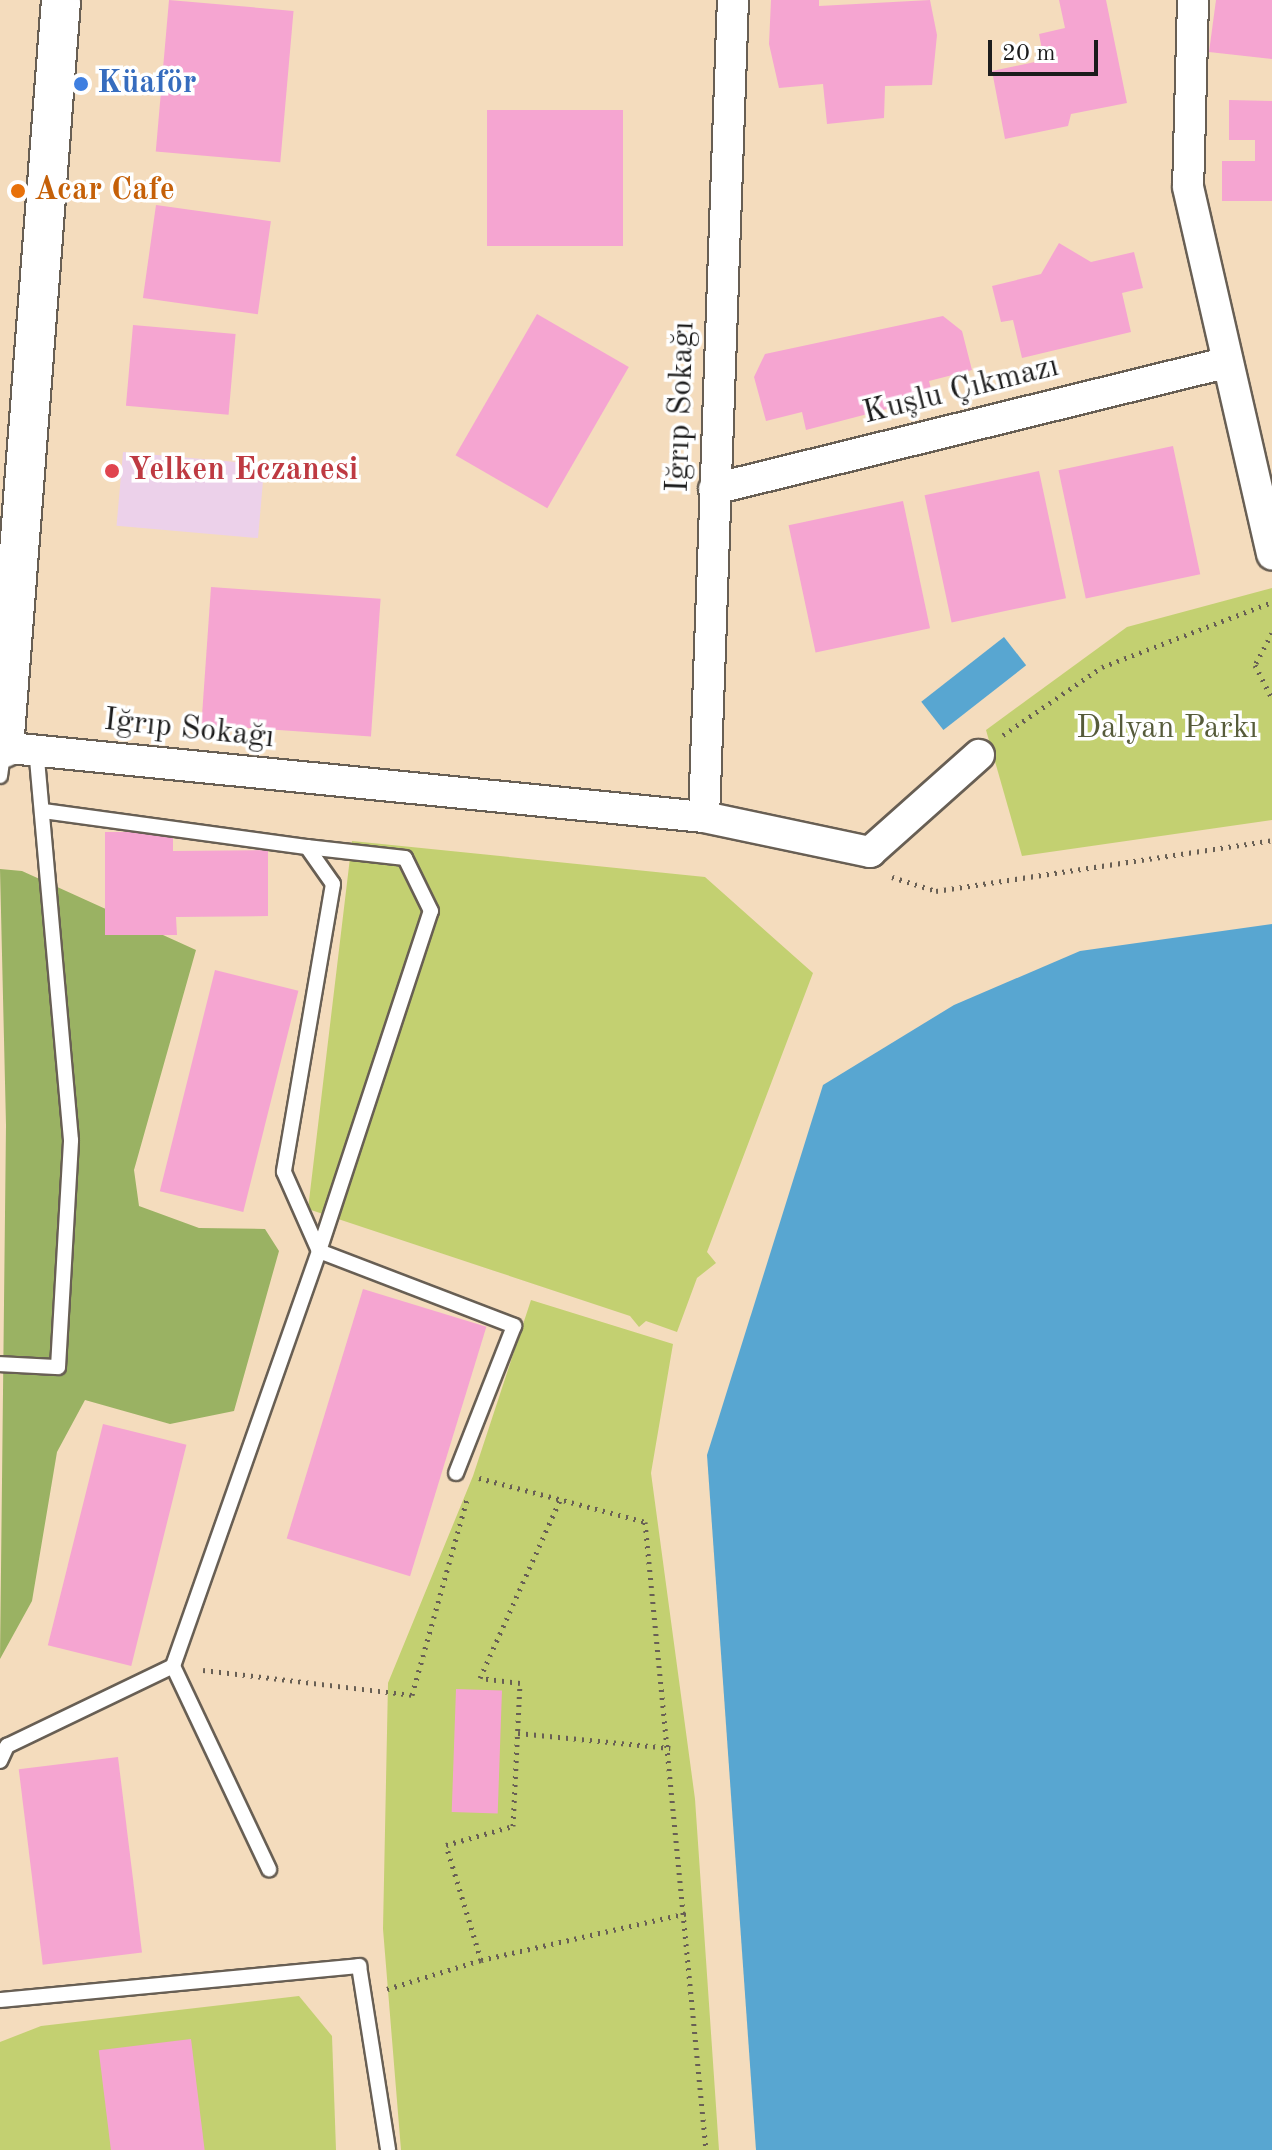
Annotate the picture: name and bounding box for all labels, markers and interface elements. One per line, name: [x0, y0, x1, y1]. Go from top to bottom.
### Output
scale bar: [992, 24, 1102, 74]
text: 20 m: [1002, 42, 1056, 66]
place label: Küaför: [97, 65, 197, 103]
marker: Küaför: [72, 75, 90, 93]
place label: Acar Cafe: [34, 172, 175, 210]
marker: Acar Cafe: [9, 182, 27, 200]
street label: Iğrıp Sokağı: [660, 321, 704, 493]
street label: Kuşlu Çıkmazı: [859, 348, 1063, 434]
place label: Yelken Eczanesi: [128, 452, 358, 490]
marker: Yelken Eczanesi: [103, 462, 121, 480]
street label: Iğrıp Sokağı: [102, 702, 276, 758]
park label: Dalyan Parkı: [1076, 710, 1258, 748]

